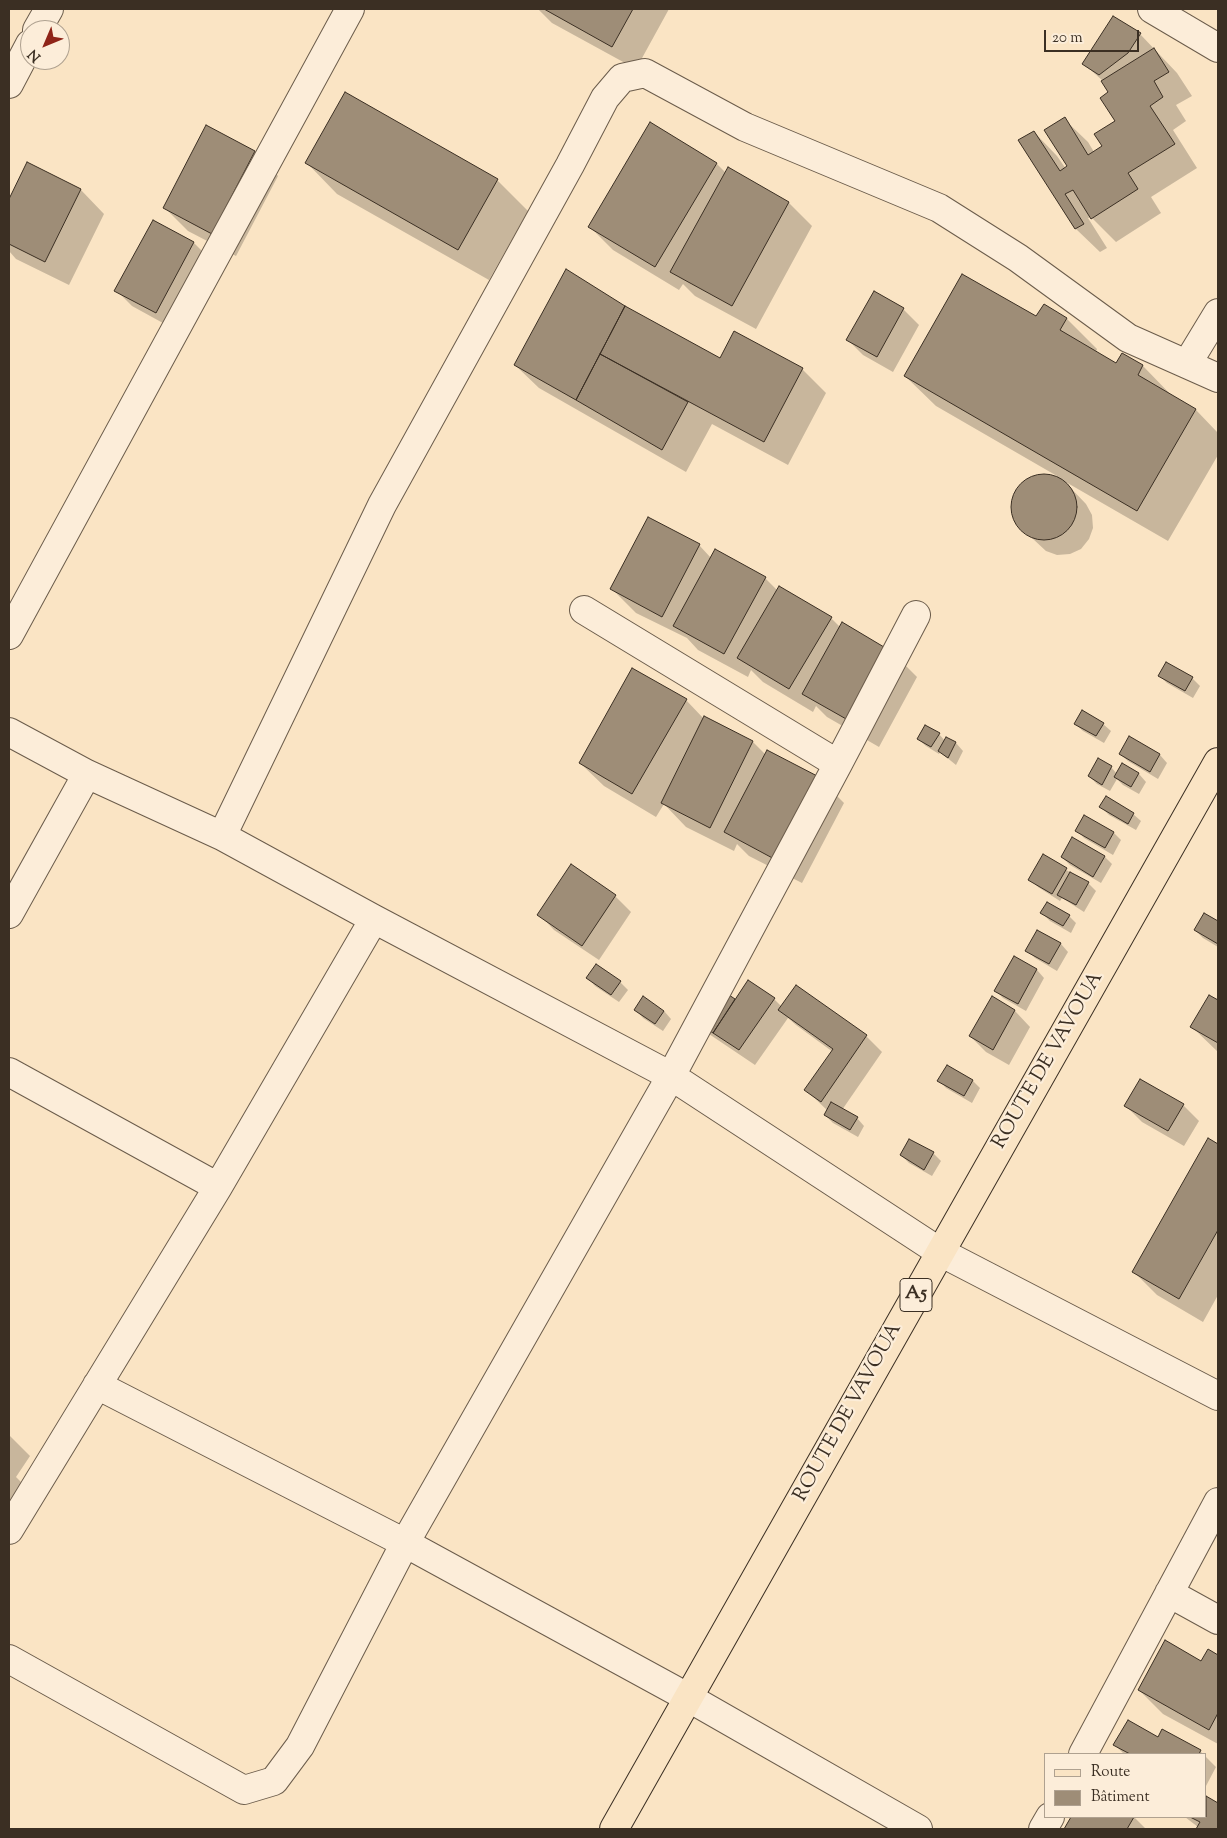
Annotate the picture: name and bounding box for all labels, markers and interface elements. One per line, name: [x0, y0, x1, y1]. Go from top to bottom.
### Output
north arrow: [20, 20, 70, 70]
scale bar: [1047, 20, 1142, 52]
text: 20 m: [1052, 28, 1083, 49]
text: N: [24, 44, 46, 66]
street label: ROUTE DE VAVOUA: [988, 968, 1110, 1154]
road number: A5: [900, 1278, 932, 1312]
street label: ROUTE DE VAVOUA: [790, 1320, 908, 1506]
legend: [1044, 1753, 1207, 1818]
text: Route: [1091, 1762, 1130, 1783]
text: Bâtiment: [1091, 1787, 1150, 1808]

